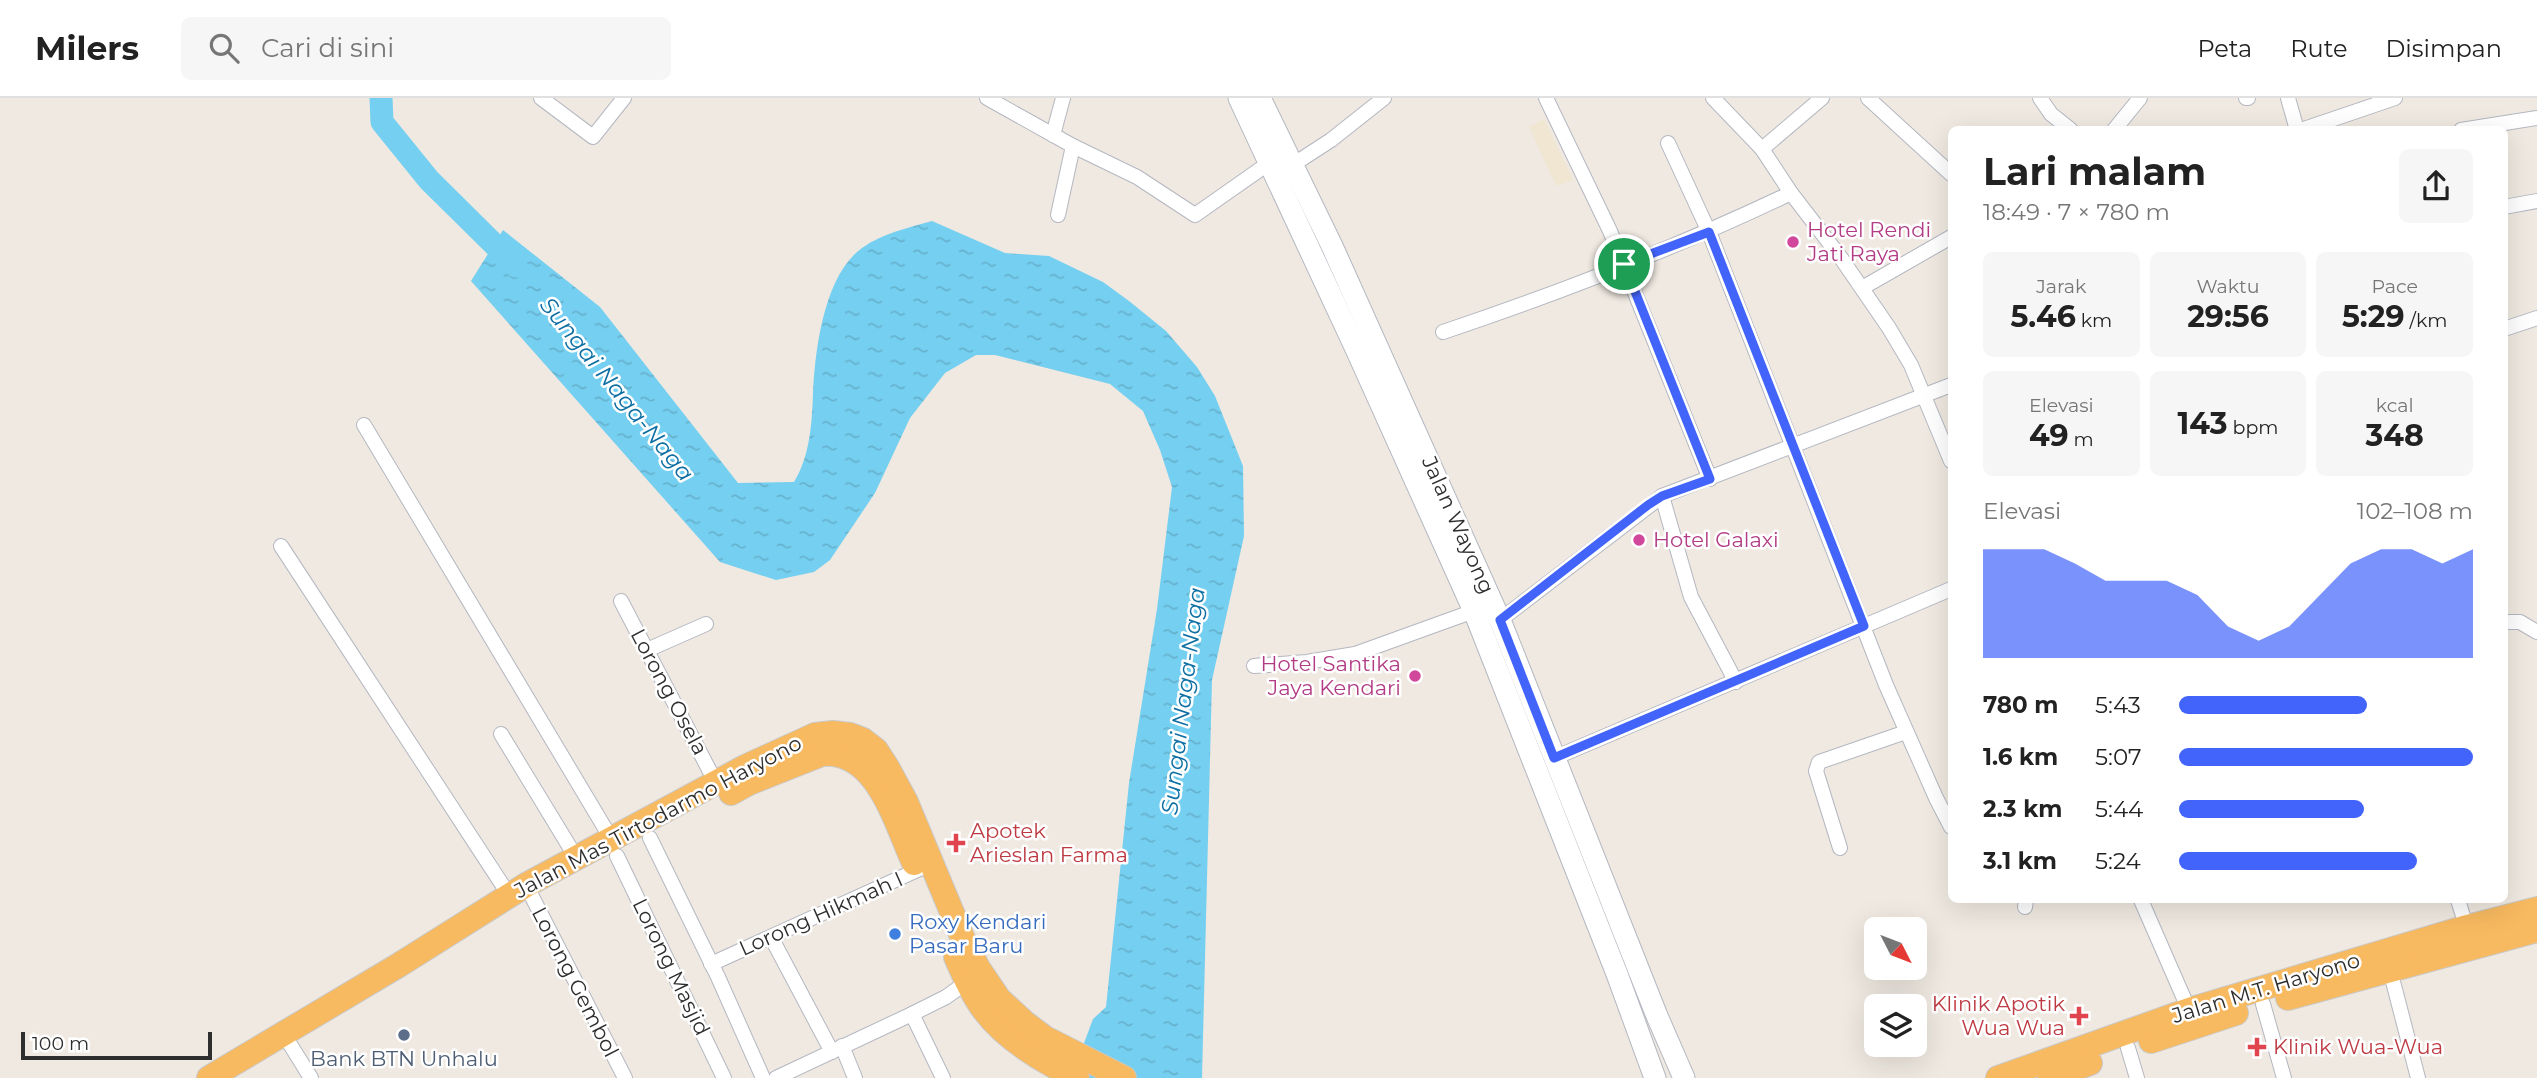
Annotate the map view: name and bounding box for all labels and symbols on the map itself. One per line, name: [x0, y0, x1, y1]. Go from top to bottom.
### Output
place label: Hotel Rendi Jati Raya: [1806, 217, 1931, 266]
pin: [1594, 234, 1654, 294]
marker: Hotel Rendi Jati Raya: [1785, 234, 1801, 250]
water label: Sungai Naga-Naga: [534, 291, 700, 487]
street label: Jalan Wayong: [1417, 451, 1500, 597]
place label: Hotel Galaxi: [1653, 527, 1779, 552]
marker: Hotel Galaxi: [1631, 532, 1647, 548]
water label: Sungai Naga-Naga: [1155, 586, 1211, 816]
street label: Lorong Osela: [626, 624, 713, 759]
place label: Hotel Santika Jaya Kendari: [1260, 651, 1401, 700]
marker: Hotel Santika Jaya Kendari: [1407, 668, 1423, 684]
street label: Jalan Mas Tirtodarmo Haryono: [509, 730, 806, 904]
place label: Apotek Arieslan Farma: [970, 818, 1128, 867]
marker: Apotek Arieslan Farma: [948, 835, 964, 851]
street label: Lorong Hikmah I: [735, 866, 907, 961]
street label: Lorong Masjid: [628, 894, 715, 1039]
street label: Lorong Gembol: [527, 903, 624, 1061]
place label: Roxy Kendari Pasar Baru: [909, 909, 1046, 958]
north arrow: [1864, 917, 1927, 980]
marker: Roxy Kendari Pasar Baru: [887, 926, 903, 942]
street label: Jalan M.T. Haryono: [2168, 947, 2363, 1028]
place label: Klinik Apotik Wua Wua: [1932, 991, 2065, 1040]
marker: Klinik Apotik Wua Wua: [2071, 1008, 2087, 1024]
marker: Bank BTN Unhalu: [396, 1027, 412, 1043]
scale bar: [21, 1029, 212, 1061]
place label: Klinik Wua-Wua: [2273, 1034, 2443, 1059]
marker: Klinik Wua-Wua: [2247, 1037, 2267, 1057]
place label: Bank BTN Unhalu: [310, 1046, 498, 1071]

